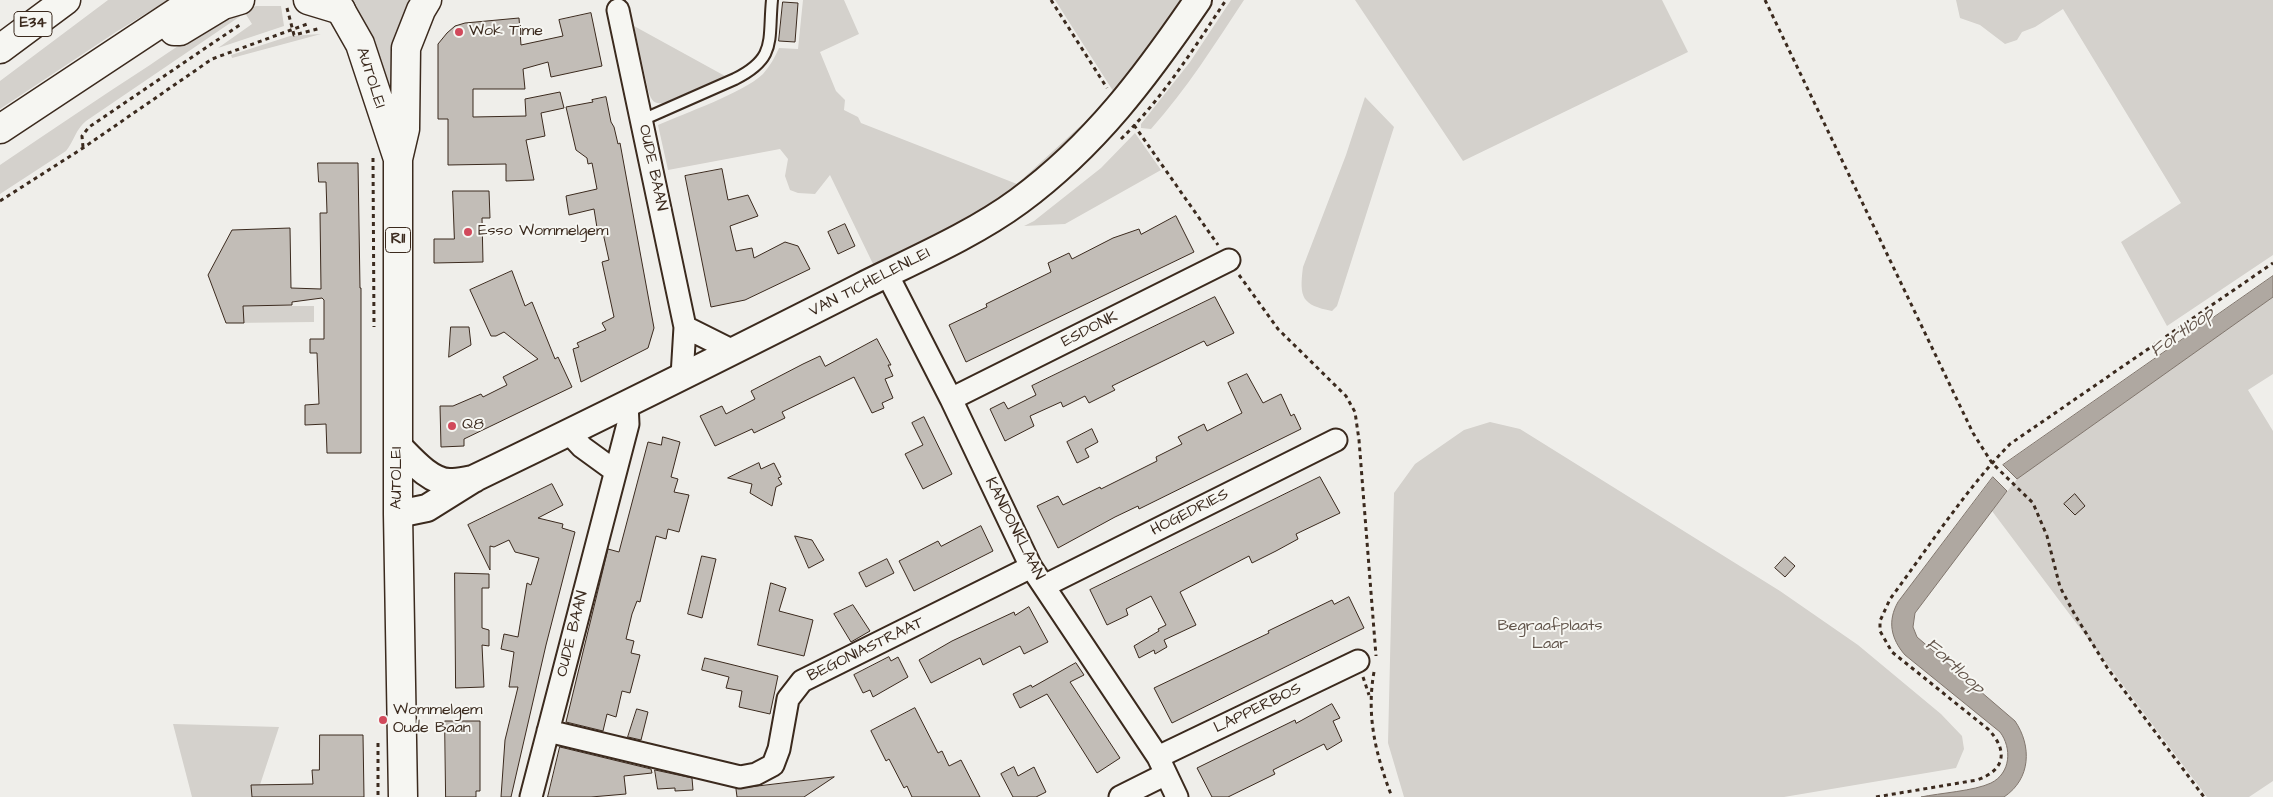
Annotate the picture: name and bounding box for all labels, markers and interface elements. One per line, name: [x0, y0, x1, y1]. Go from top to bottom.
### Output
road number: E34: [14, 12, 52, 36]
place label: Wok Time: [469, 22, 543, 42]
marker: Wok Time: [453, 26, 465, 38]
street label: AUTOLEI: [351, 45, 389, 111]
street label: OUDE BAAN: [633, 123, 671, 213]
place label: Esso Wommelgem: [478, 222, 608, 242]
marker: Esso Wommelgem: [462, 226, 474, 238]
road number: R11: [386, 228, 410, 252]
street label: VAN TICHELENLEI: [806, 244, 934, 322]
water label: Fortloop: [2147, 303, 2219, 363]
street label: ESDONK: [1059, 308, 1121, 352]
place label: Q8: [462, 416, 484, 436]
marker: Q8: [446, 420, 458, 432]
street label: AUTOLEI: [388, 447, 408, 509]
street label: KANDONKLAAN: [980, 475, 1048, 583]
street label: HOGEDRIES: [1148, 485, 1232, 541]
street label: OUDE BAAN: [553, 589, 593, 679]
street label: BEGONIASTRAAT: [805, 613, 927, 687]
park label: Begraafplaats Laar: [1497, 617, 1603, 655]
water label: Fortloop: [1920, 635, 1988, 699]
street label: LAPPERBOS: [1211, 680, 1305, 738]
place label: Wommelgem Oude Baan: [393, 701, 482, 739]
marker: Wommelgem Oude Baan: [377, 714, 389, 726]

